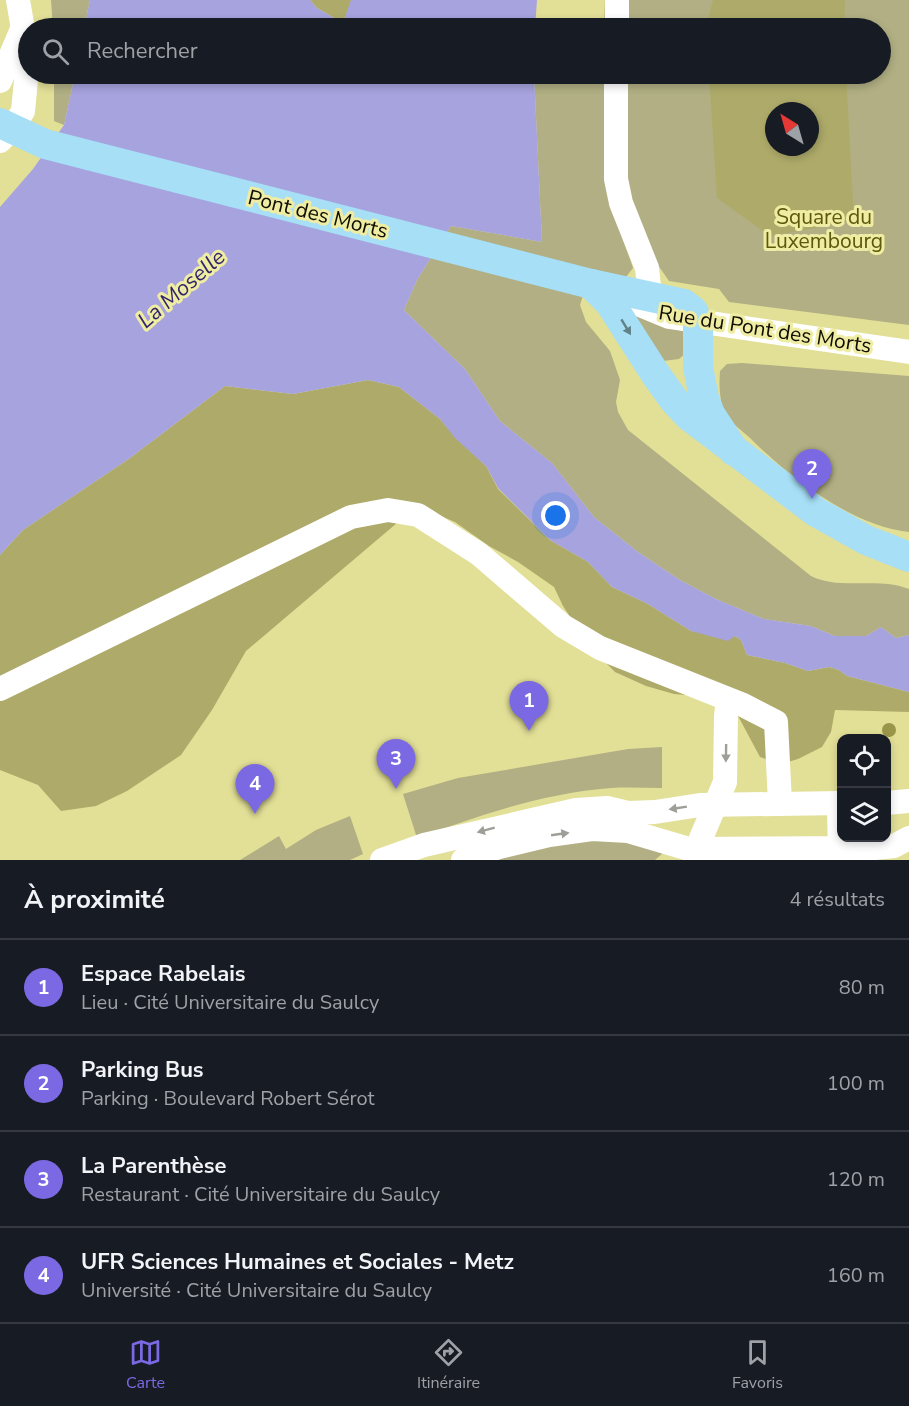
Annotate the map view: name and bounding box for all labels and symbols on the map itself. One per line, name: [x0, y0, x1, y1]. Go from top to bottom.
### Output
north arrow: [765, 102, 819, 156]
street label: Pont des Morts: [245, 183, 391, 245]
park label: Square du Luxembourg: [765, 203, 883, 255]
water label: La Moselle: [131, 242, 232, 335]
street label: Rue du Pont des Morts: [657, 298, 873, 360]
one-way arrow: [621, 319, 632, 335]
pin: 2: [792, 450, 832, 499]
your location: [541, 501, 570, 530]
pin: 1: [510, 682, 548, 731]
pin: 3: [376, 740, 416, 789]
one-way arrow: [721, 744, 731, 763]
pin: 4: [236, 764, 274, 814]
one-way arrow: [669, 804, 688, 813]
one-way arrow: [477, 826, 495, 836]
one-way arrow: [550, 829, 569, 838]

